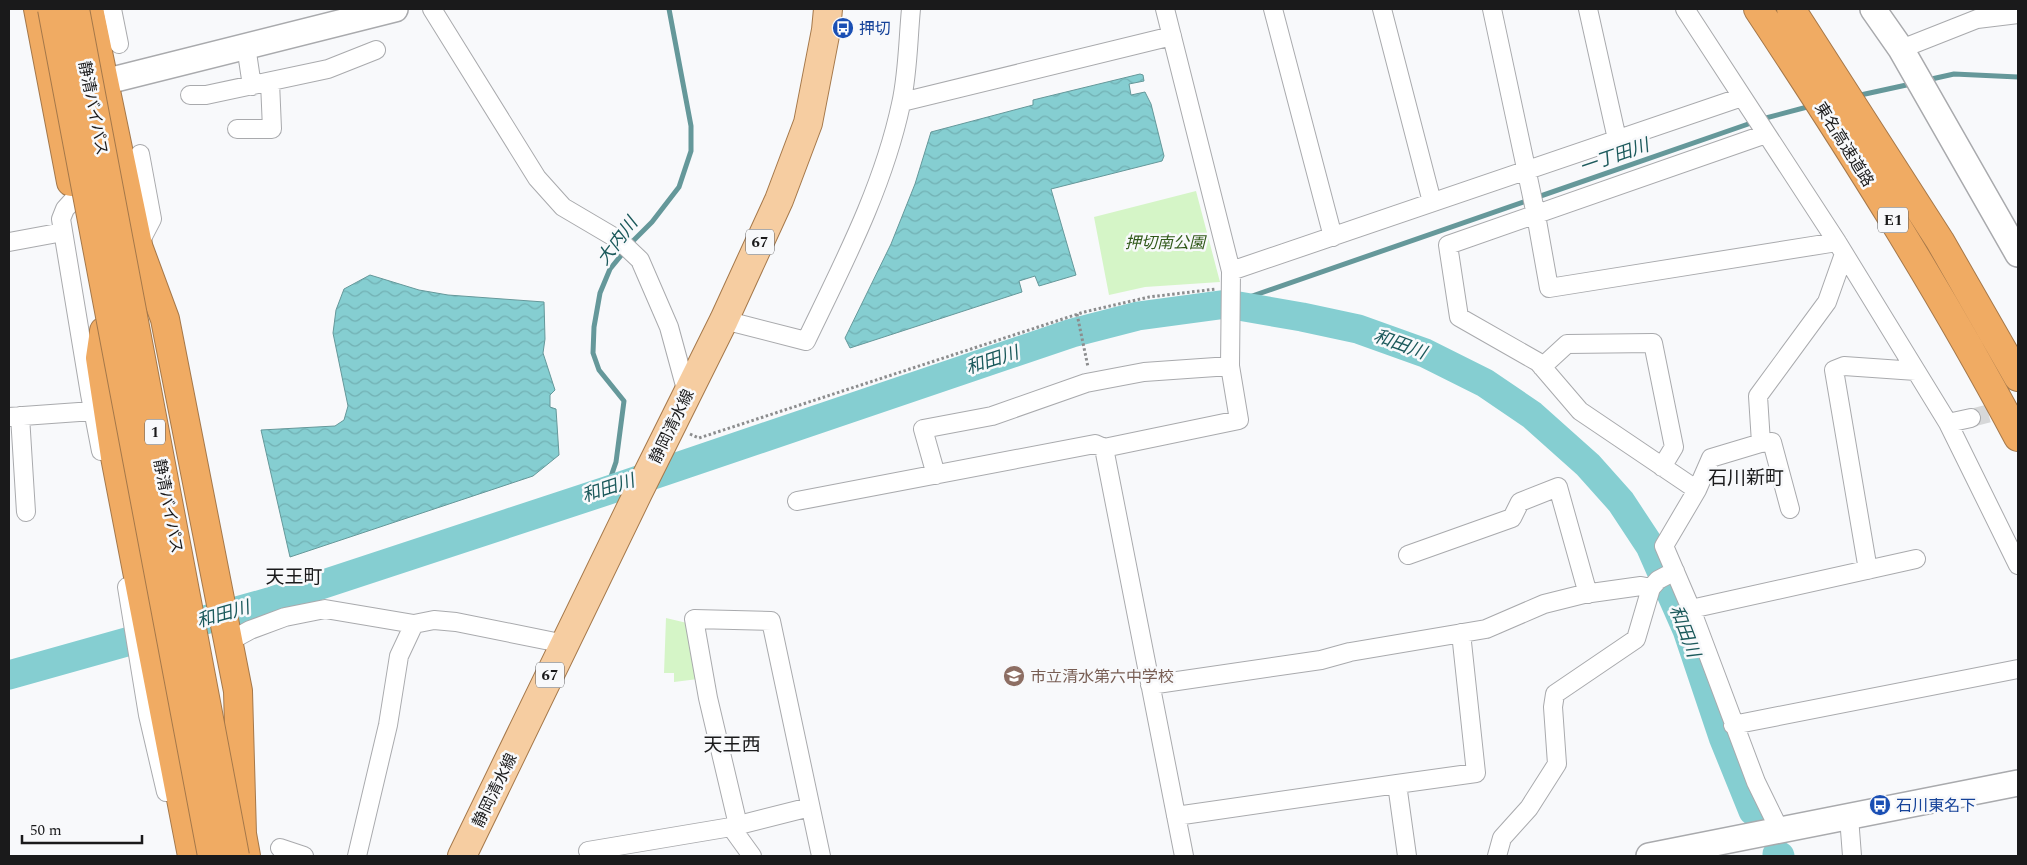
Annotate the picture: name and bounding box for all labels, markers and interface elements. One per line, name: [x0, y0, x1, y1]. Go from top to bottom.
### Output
bus stop icon: 押切: [831, 16, 855, 40]
place label: 押切: [859, 17, 891, 41]
street label: 静清バイパス: [72, 59, 114, 157]
street label: 東名高速道路: [1809, 97, 1880, 192]
water label: 一丁田川: [1576, 131, 1654, 181]
road number: E1: [1878, 208, 1908, 232]
water label: 大内川: [590, 210, 646, 271]
road number: 67: [746, 230, 774, 254]
park label: 押切南公園: [1125, 231, 1207, 255]
water label: 和田川: [1370, 323, 1432, 367]
water label: 和田川: [962, 339, 1024, 382]
street label: 静岡清水線: [644, 385, 700, 468]
road number: 1: [145, 420, 165, 444]
street label: 静清バイパス: [147, 457, 189, 555]
district label: 石川新町: [1708, 464, 1784, 493]
water label: 和田川: [578, 467, 640, 510]
district label: 天王町: [265, 563, 323, 592]
water label: 和田川: [193, 594, 255, 635]
water label: 和田川: [1662, 601, 1708, 663]
road number: 67: [536, 662, 564, 688]
school or university icon: 市立清水第六中学校: [1002, 664, 1026, 688]
place label: 市立清水第六中学校: [1030, 665, 1174, 689]
district label: 天王西: [703, 731, 761, 760]
street label: 静岡清水線: [467, 749, 523, 832]
bus stop icon: 石川東名下: [1868, 793, 1892, 817]
place label: 石川東名下: [1896, 794, 1976, 818]
scale bar: [22, 812, 142, 844]
text: 50 m: [30, 819, 62, 842]

